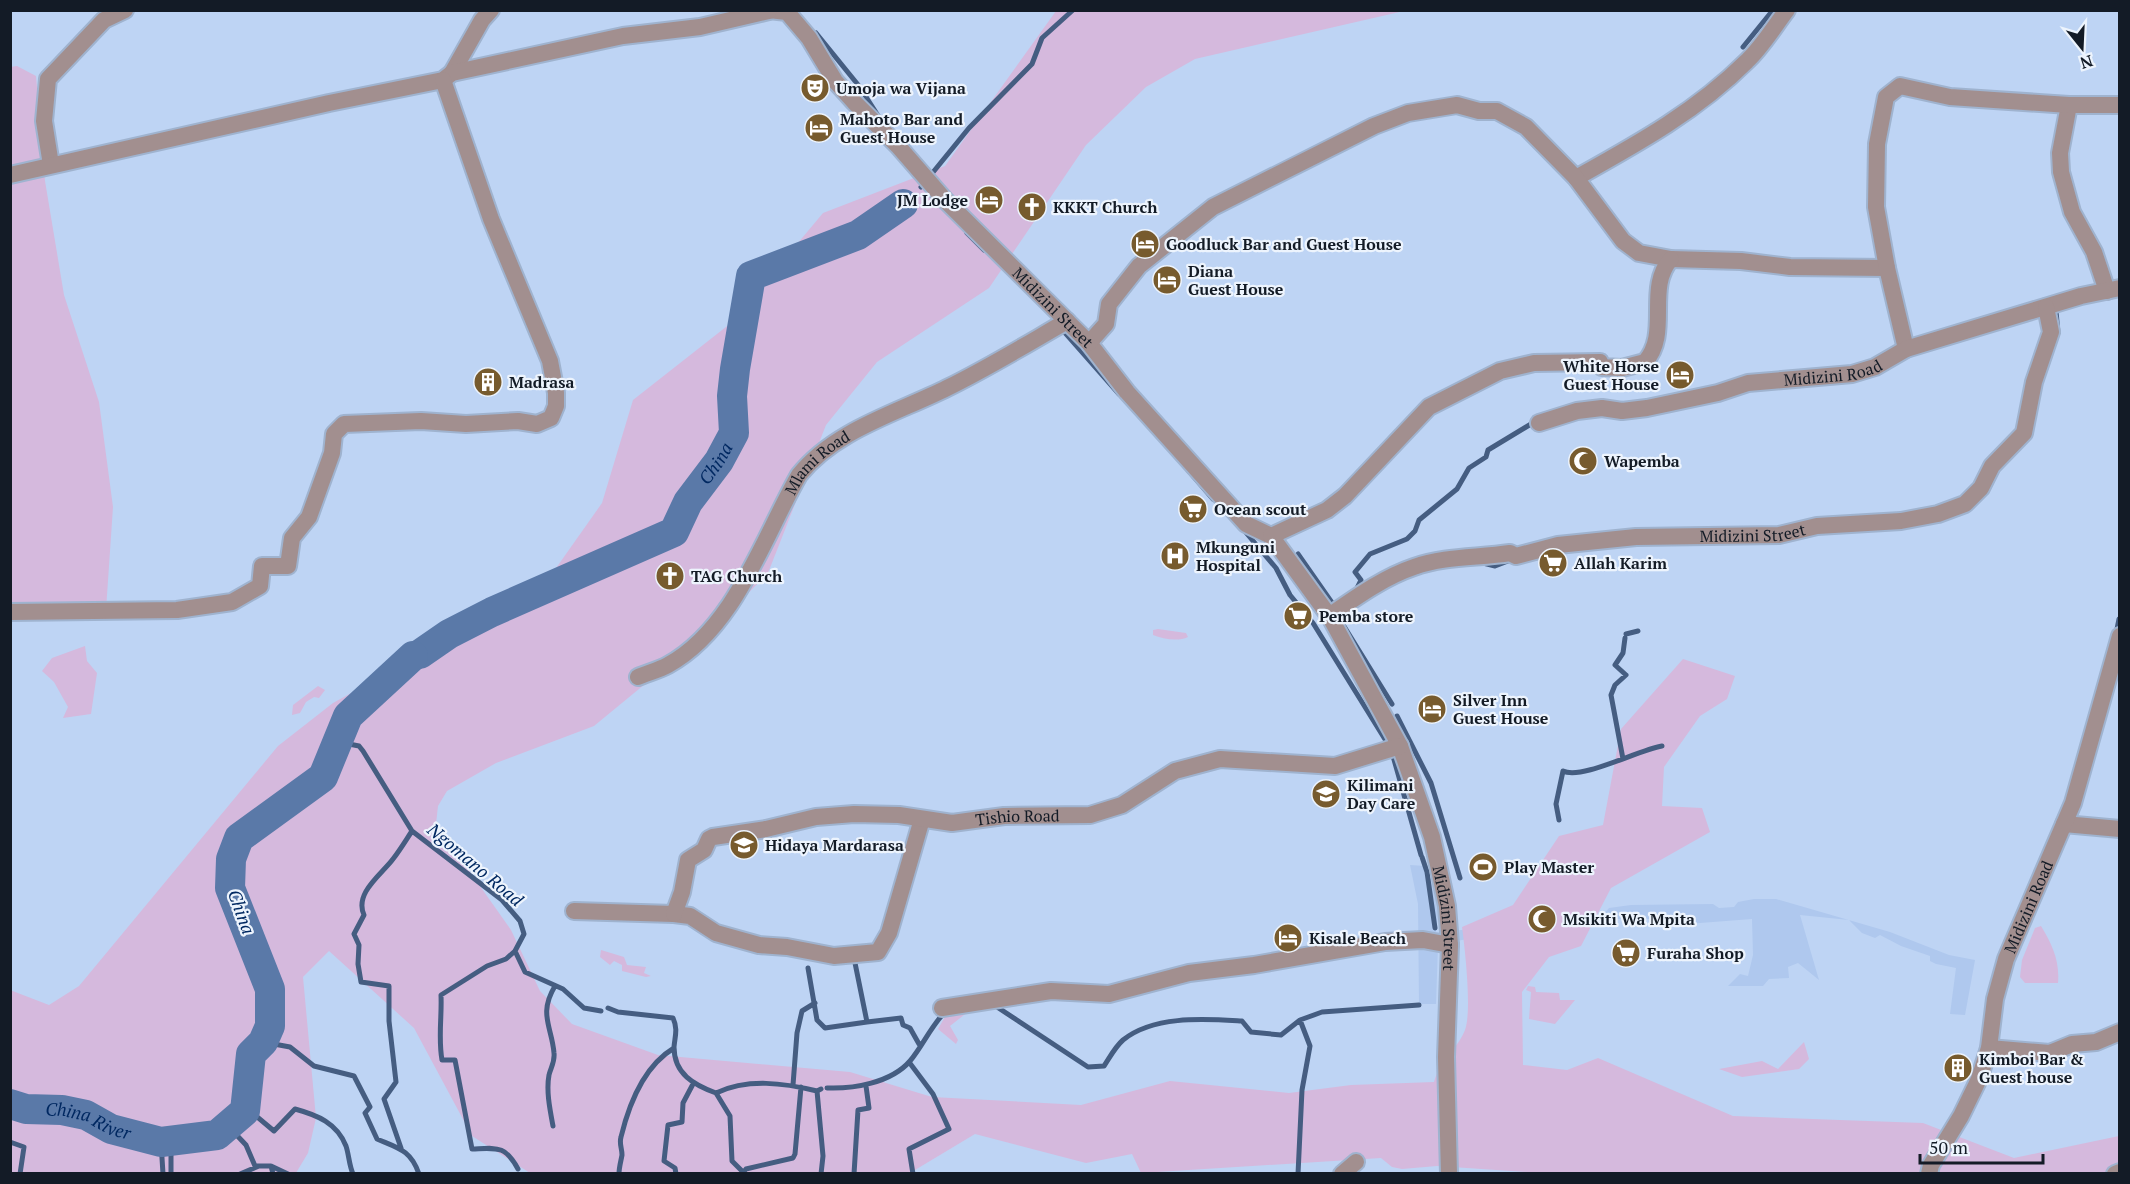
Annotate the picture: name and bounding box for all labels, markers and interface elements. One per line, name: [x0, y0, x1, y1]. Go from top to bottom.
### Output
north arrow: [2052, 18, 2112, 78]
text: N: [2077, 50, 2096, 75]
theatre icon: Umoja wa Vijana: [799, 72, 831, 104]
place label: Umoja wa Vijana: [836, 77, 966, 99]
place label: Mahoto Bar and Guest House: [840, 108, 963, 148]
hotel icon: Mahoto Bar and Guest House: [803, 112, 835, 144]
hotel icon: JM Lodge: [973, 184, 1005, 216]
place label: JM Lodge: [897, 189, 968, 211]
church icon: KKKT Church: [1016, 191, 1048, 223]
place label: KKKT Church: [1053, 196, 1158, 218]
hotel icon: Goodluck Bar and Guest House: [1129, 228, 1161, 260]
place label: Goodluck Bar and Guest House: [1166, 233, 1402, 255]
place label: Diana Guest House: [1188, 260, 1284, 300]
street label: Midizini Street: [1008, 262, 1099, 353]
hotel icon: Diana Guest House: [1151, 264, 1183, 296]
street label: Midizini Road: [1783, 354, 1886, 391]
place label: White Horse Guest House: [1563, 355, 1659, 395]
hotel icon: White Horse Guest House: [1664, 359, 1696, 391]
building icon: Madrasa: [472, 366, 504, 398]
place label: Madrasa: [509, 371, 574, 393]
street label: Mlami Road: [779, 425, 854, 498]
water label: China: [693, 438, 738, 489]
mosque icon: Wapemba: [1567, 445, 1599, 477]
place label: Wapemba: [1604, 450, 1680, 472]
supermarket icon: Ocean scout: [1177, 493, 1209, 525]
place label: Ocean scout: [1214, 498, 1307, 520]
street label: Midizini Street: [1700, 518, 1808, 547]
place label: Mkunguni Hospital: [1196, 536, 1275, 576]
hospital icon: Mkunguni Hospital: [1159, 540, 1191, 572]
supermarket icon: Allah Karim: [1537, 547, 1569, 579]
place label: Allah Karim: [1574, 552, 1667, 574]
church icon: TAG Church: [654, 560, 686, 592]
place label: TAG Church: [691, 565, 783, 587]
supermarket icon: Pemba store: [1282, 600, 1314, 632]
place label: Pemba store: [1319, 605, 1414, 627]
place label: Silver Inn Guest House: [1453, 689, 1549, 729]
hotel icon: Silver Inn Guest House: [1416, 693, 1448, 725]
place label: Kilimani Day Care: [1347, 774, 1416, 814]
school or university icon: Kilimani Day Care: [1310, 778, 1342, 810]
street label: Tishio Road: [974, 804, 1060, 831]
water label: Ngomano Road: [422, 816, 529, 912]
school or university icon: Hidaya Mardarasa: [728, 829, 760, 861]
place label: Hidaya Mardarasa: [765, 834, 904, 856]
sports icon: Play Master: [1467, 851, 1499, 883]
place label: Play Master: [1504, 856, 1594, 878]
street label: Midizini Road: [1999, 857, 2058, 957]
street label: Midizini Street: [1428, 864, 1461, 971]
water label: China: [223, 886, 261, 937]
mosque icon: Msikiti Wa Mpita: [1526, 903, 1558, 935]
place label: Msikiti Wa Mpita: [1563, 908, 1695, 930]
hotel icon: Kisale Beach: [1272, 922, 1304, 954]
place label: Kisale Beach: [1309, 927, 1407, 949]
supermarket icon: Furaha Shop: [1610, 937, 1642, 969]
place label: Furaha Shop: [1647, 942, 1744, 964]
place label: Kimboi Bar & Guest house: [1979, 1048, 2084, 1088]
building icon: Kimboi Bar & Guest house: [1942, 1052, 1974, 1084]
water label: China River: [45, 1097, 134, 1145]
scale bar: [1920, 1127, 2043, 1165]
text: 50 m: [1929, 1135, 1969, 1159]

